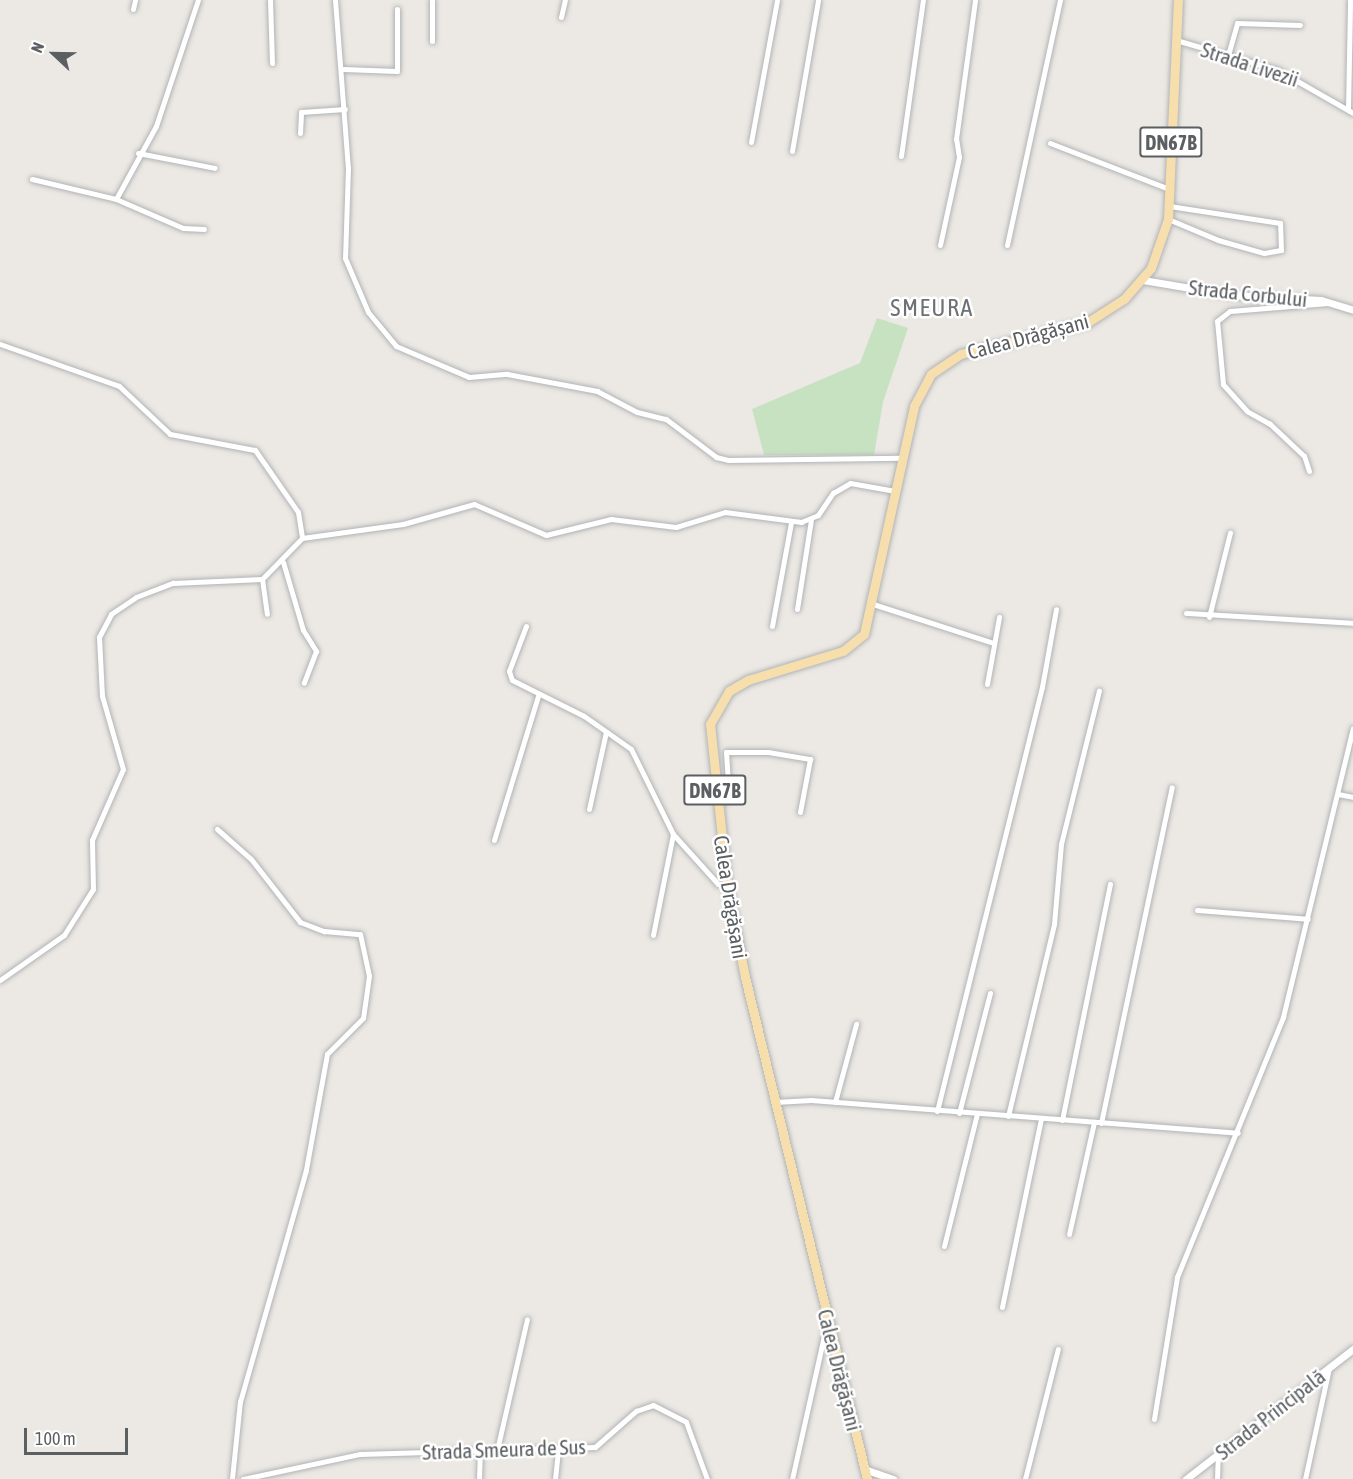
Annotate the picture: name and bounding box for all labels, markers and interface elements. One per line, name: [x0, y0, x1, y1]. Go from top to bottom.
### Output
north arrow: [24, 24, 84, 84]
street label: Strada Livezii: [1198, 36, 1302, 92]
text: N: [27, 40, 47, 55]
road number: DN67B: [1138, 125, 1204, 159]
street label: Strada Corbului: [1187, 274, 1309, 312]
district label: SMEURA: [890, 294, 974, 322]
street label: Calea Drăgășani: [965, 308, 1091, 364]
road number: DN67B: [682, 773, 748, 807]
street label: Calea Drăgășani: [709, 833, 753, 961]
street label: Calea Drăgășani: [813, 1306, 867, 1434]
street label: Strada Principală: [1210, 1363, 1330, 1465]
scale bar: [27, 1416, 130, 1454]
text: 100 m: [35, 1428, 76, 1449]
street label: Strada Smeura de Sus: [422, 1434, 586, 1464]

